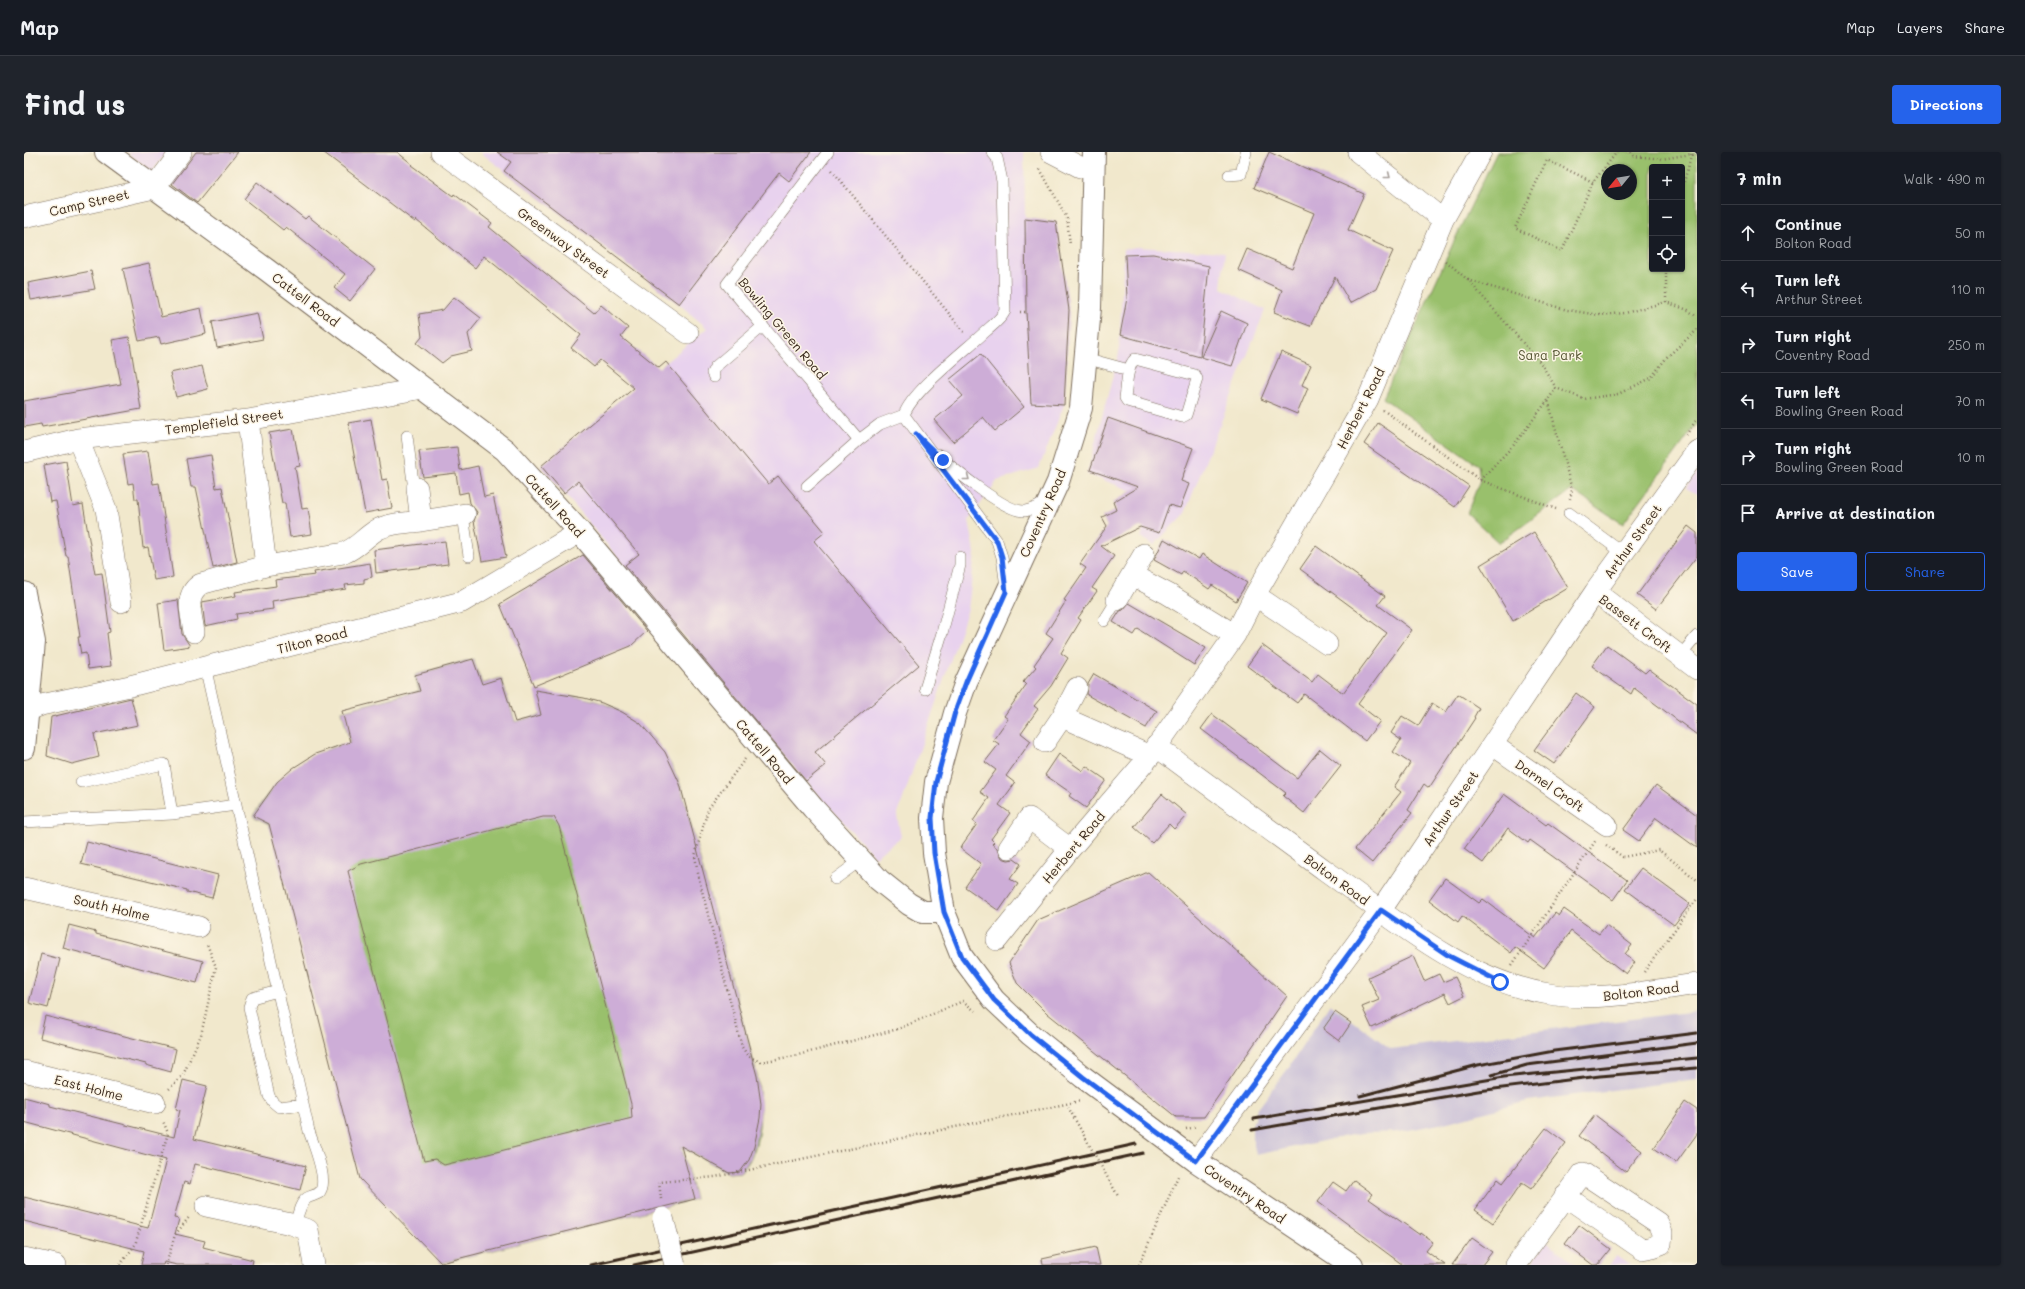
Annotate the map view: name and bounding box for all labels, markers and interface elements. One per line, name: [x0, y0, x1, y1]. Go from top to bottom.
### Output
text: Map: [20, 15, 59, 40]
text: Map: [1846, 18, 1875, 37]
text: Layers: [1897, 18, 1943, 37]
text: Share: [1965, 18, 2005, 37]
button: Directions: [1892, 85, 2001, 124]
text: Find us: [24, 86, 125, 122]
north arrow: [1601, 164, 1637, 200]
map controls: [1649, 164, 1685, 272]
button: +: [1649, 164, 1685, 200]
text: 7 min: [1737, 167, 1782, 189]
text: Walk · 490 m: [1903, 170, 1985, 187]
one-way arrow: [1384, 172, 1391, 179]
street label: Camp Street: [47, 185, 131, 219]
button: −: [1649, 200, 1685, 236]
street label: Greenway Street: [515, 203, 614, 281]
text: Continue: [1775, 214, 1842, 234]
icon: ahead: [1737, 222, 1759, 244]
text: 50 m: [1955, 224, 1985, 241]
text: Bolton Road: [1775, 234, 1851, 251]
button: locate: [1649, 236, 1685, 272]
street label: Cattell Road: [269, 268, 343, 330]
text: Turn left: [1775, 270, 1840, 290]
street label: Bowling Green Road: [735, 274, 831, 382]
icon: left: [1737, 278, 1759, 300]
text: 110 m: [1951, 280, 1985, 297]
text: Arthur Street: [1775, 290, 1863, 307]
text: Turn right: [1775, 326, 1852, 346]
icon: right: [1737, 334, 1759, 356]
text: 250 m: [1948, 336, 1985, 353]
park label: Sara Park: [1518, 346, 1582, 363]
text: Coventry Road: [1775, 346, 1870, 363]
street label: Herbert Road: [1332, 365, 1388, 451]
text: Turn left: [1775, 382, 1840, 402]
icon: left: [1737, 390, 1759, 412]
text: 70 m: [1955, 392, 1985, 409]
text: Bowling Green Road: [1775, 402, 1903, 419]
street label: Templefield Street: [164, 404, 284, 438]
text: Turn right: [1775, 438, 1852, 458]
icon: right: [1737, 446, 1759, 468]
text: 10 m: [1957, 448, 1985, 465]
route end: [934, 451, 952, 469]
text: Bowling Green Road: [1775, 458, 1903, 475]
street label: Coventry Road: [1015, 466, 1069, 560]
street label: Cattell Road: [522, 470, 588, 540]
one-way arrow: [962, 473, 969, 480]
street label: Arthur Street: [1599, 500, 1665, 581]
icon: arrive: [1737, 502, 1759, 524]
text: Arrive at destination: [1775, 503, 1935, 523]
button: Save: [1737, 552, 1857, 591]
button: Share: [1865, 552, 1985, 591]
street label: Bassett Croft: [1596, 590, 1676, 656]
street label: Tilton Road: [275, 623, 349, 657]
street label: Cattell Road: [733, 715, 797, 787]
street label: Darnel Croft: [1512, 755, 1588, 815]
street label: Arthur Street: [1418, 767, 1482, 849]
street label: Herbert Road: [1038, 807, 1108, 887]
street label: Bolton Road: [1301, 850, 1373, 908]
street label: South Holme: [72, 890, 152, 924]
route start: [1491, 973, 1509, 991]
street label: Bolton Road: [1602, 978, 1680, 1004]
street label: East Holme: [53, 1070, 125, 1104]
street label: Coventry Road: [1201, 1159, 1289, 1227]

